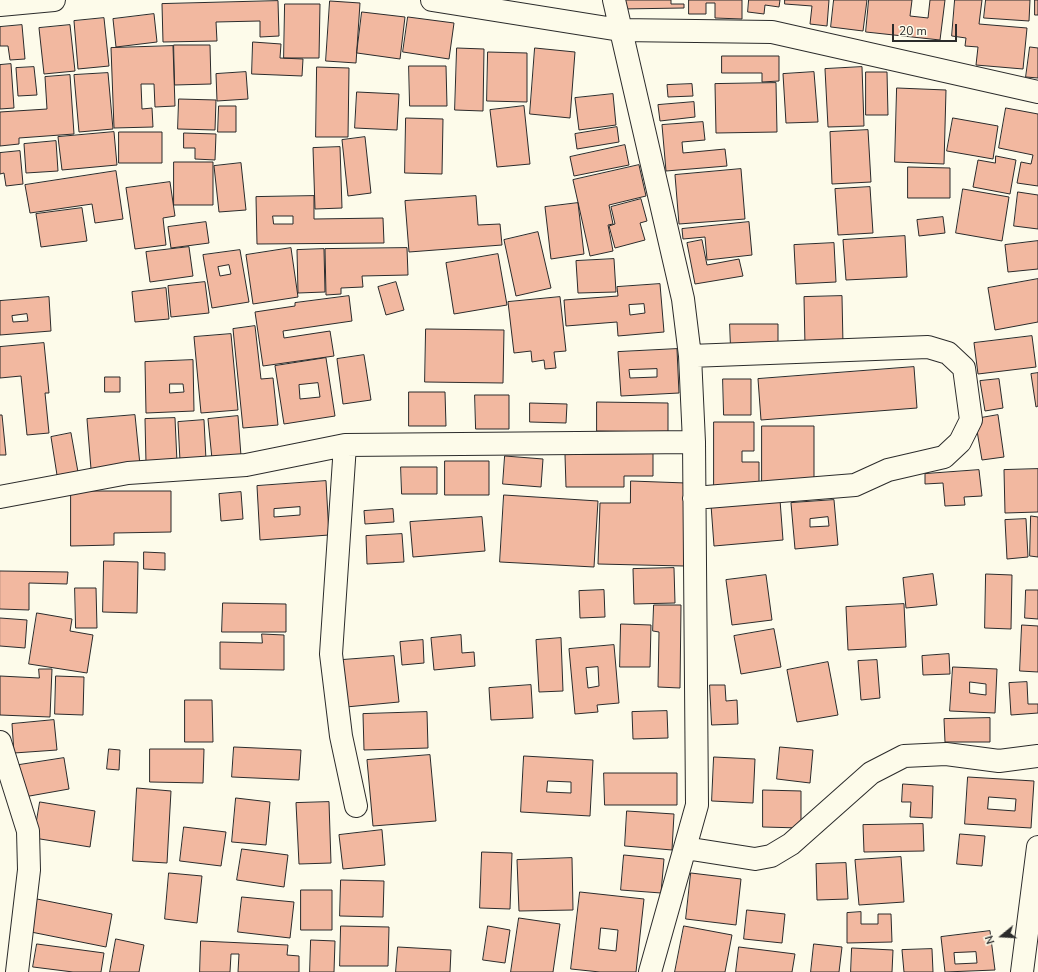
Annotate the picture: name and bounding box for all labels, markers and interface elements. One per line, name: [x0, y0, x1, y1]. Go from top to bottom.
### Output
scale bar: [894, 16, 959, 42]
text: 20 m: [899, 23, 927, 39]
north arrow: [982, 916, 1022, 956]
text: N: [982, 934, 999, 946]

